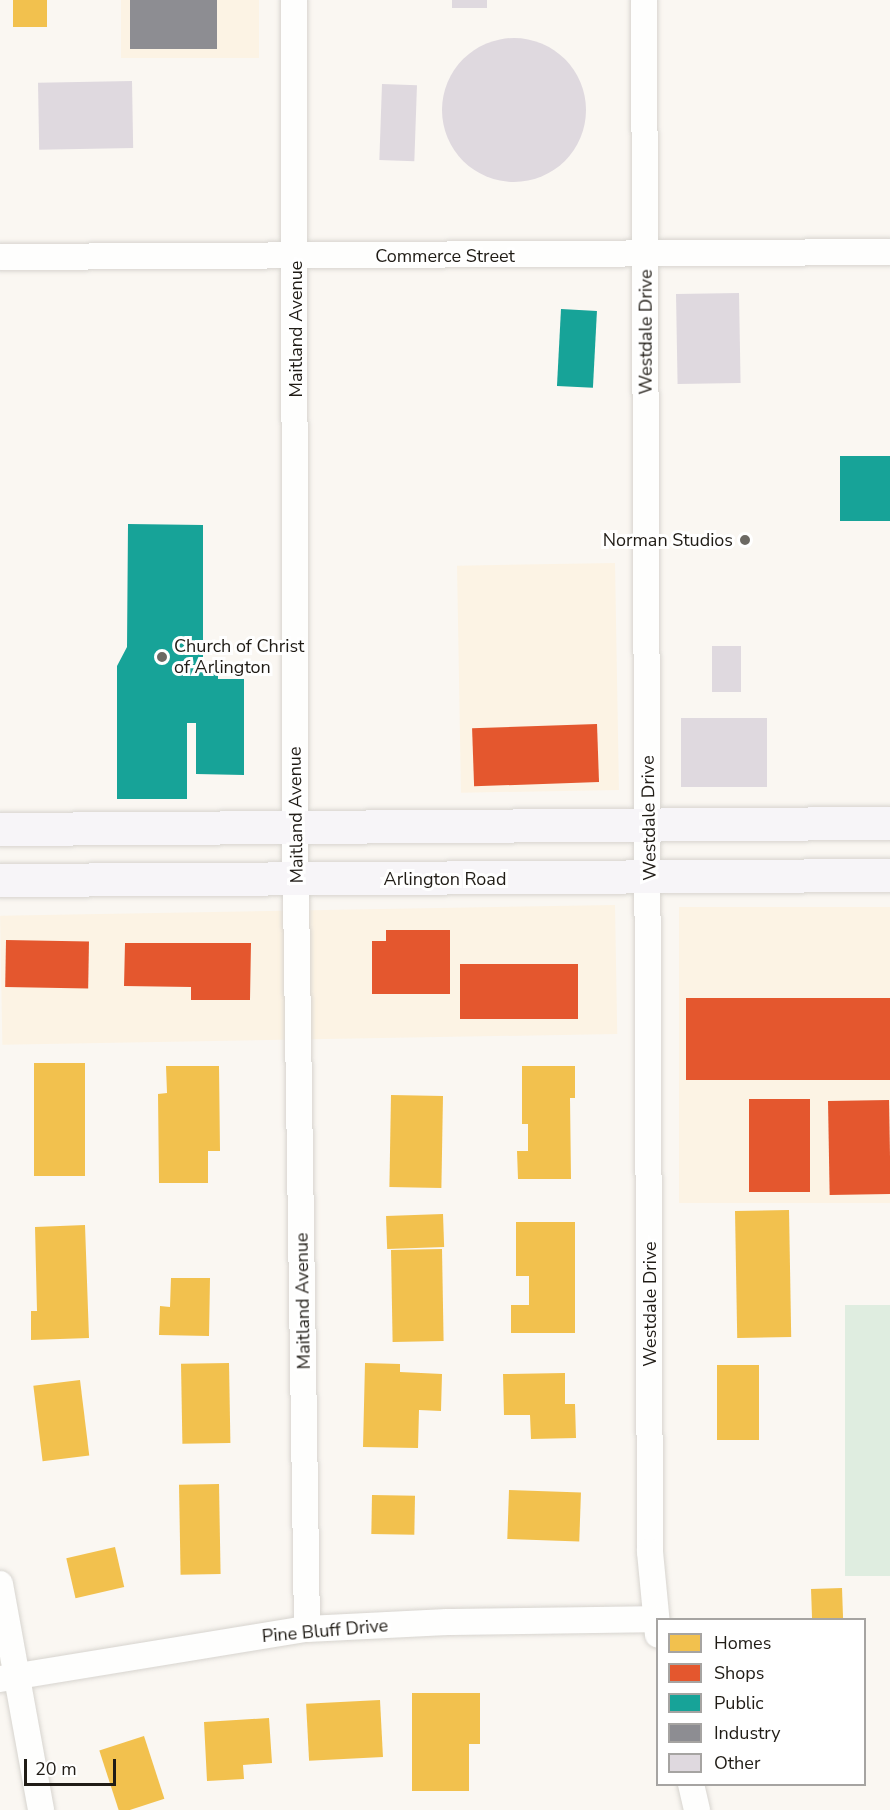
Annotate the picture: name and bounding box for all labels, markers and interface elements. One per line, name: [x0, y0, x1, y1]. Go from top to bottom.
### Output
street label: Commerce Street: [375, 245, 515, 267]
street label: Maitland Avenue: [285, 261, 307, 397]
street label: Westdale Drive: [635, 269, 657, 395]
place label: Norman Studios: [603, 529, 733, 551]
marker: Norman Studios: [738, 533, 752, 547]
place label: Church of Christ of Arlington: [174, 636, 304, 678]
marker: Church of Christ of Arlington: [155, 650, 169, 664]
street label: Maitland Avenue: [284, 746, 308, 884]
street label: Westdale Drive: [637, 755, 661, 881]
street label: Arlington Road: [384, 868, 506, 890]
street label: Maitland Avenue: [291, 1232, 315, 1370]
street label: Westdale Drive: [639, 1241, 661, 1367]
street label: Pine Bluff Drive: [261, 1615, 389, 1647]
legend: [656, 1618, 866, 1786]
text: Homes: [714, 1631, 771, 1655]
text: Shops: [714, 1661, 764, 1685]
text: Public: [714, 1691, 764, 1715]
text: Industry: [714, 1721, 781, 1745]
scale bar: [27, 1747, 118, 1785]
text: Other: [714, 1751, 760, 1775]
text: 20 m: [35, 1757, 77, 1781]

